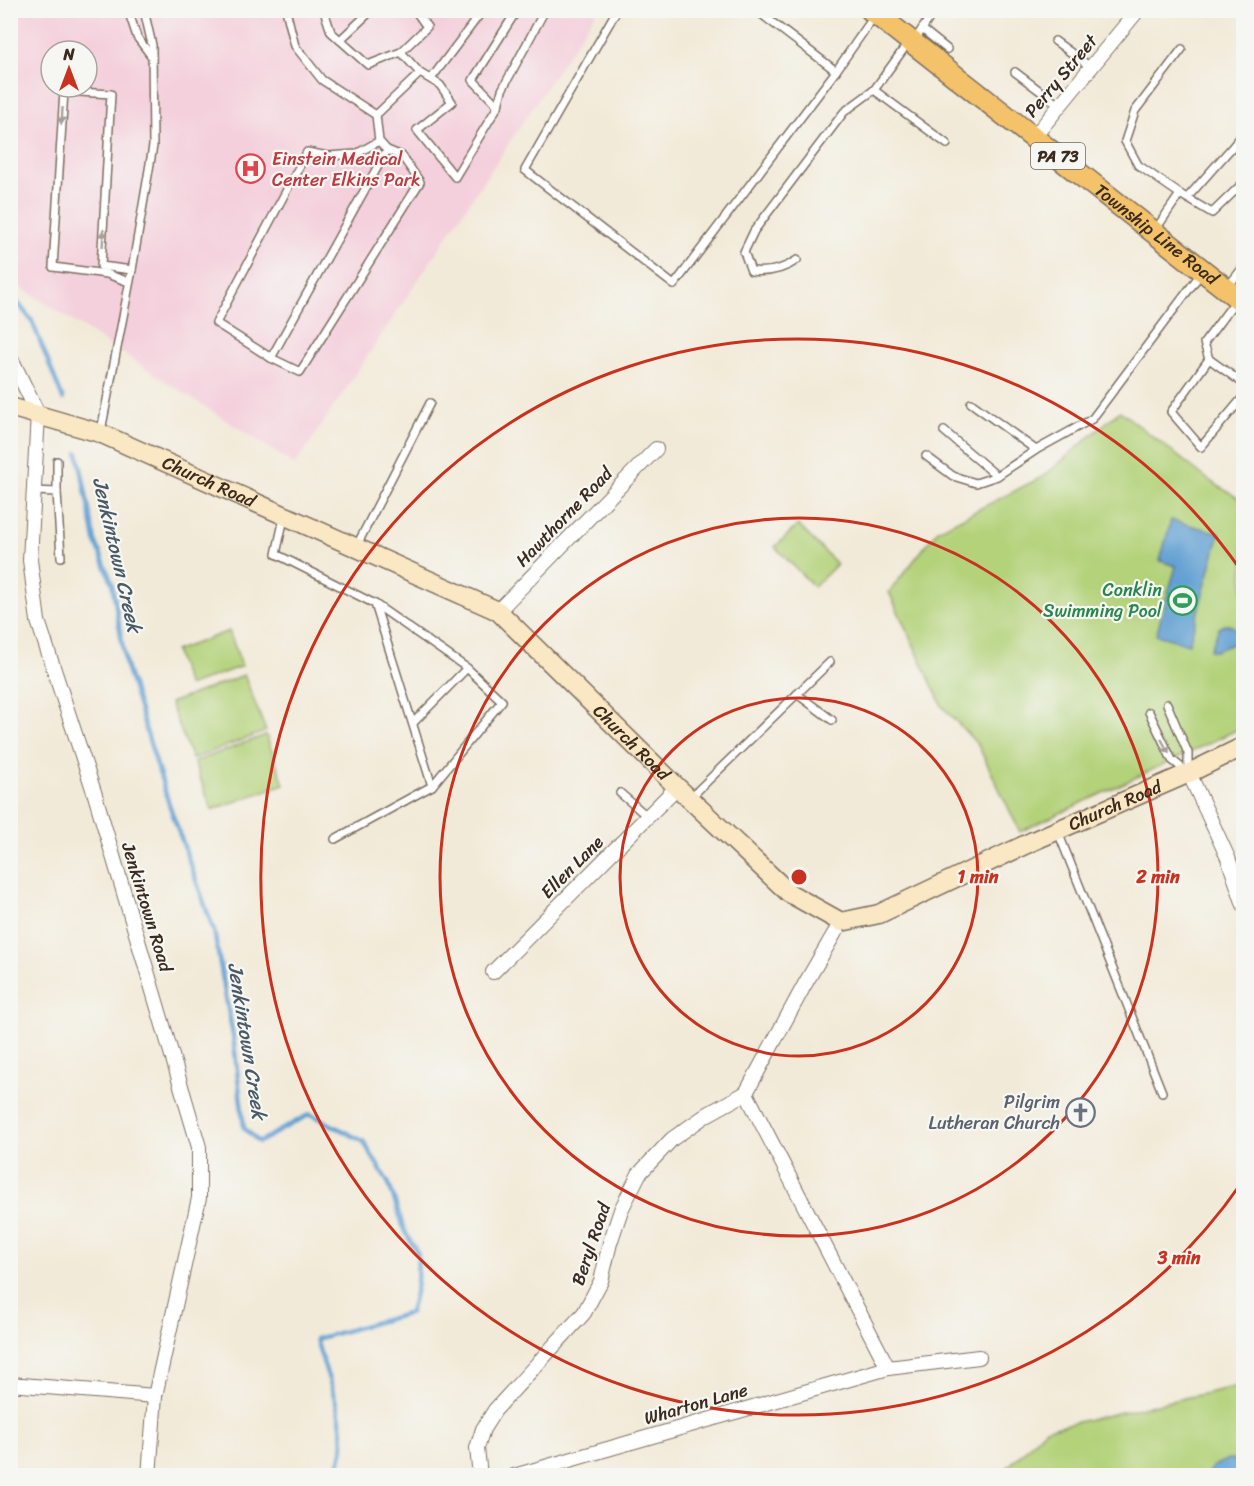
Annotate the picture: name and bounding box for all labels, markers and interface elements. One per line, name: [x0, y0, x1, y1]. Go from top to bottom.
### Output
street label: Perry Street: [1016, 26, 1106, 125]
north arrow: [39, 39, 99, 99]
text: N: [62, 40, 75, 69]
one-way arrow: [58, 106, 67, 125]
place label: Einstein Medical Center Elkins Park: [272, 143, 421, 196]
road number: PA 73: [1031, 143, 1085, 169]
hospital icon: Einstein Medical Center Elkins Park: [235, 153, 267, 185]
street label: Township Line Road: [1087, 175, 1227, 294]
one-way arrow: [98, 229, 107, 248]
street label: Church Road: [157, 447, 262, 517]
street label: Hawthorne Road: [507, 458, 622, 575]
water label: Jenkintown Creek: [82, 474, 152, 638]
place label: Conklin Swimming Pool: [1043, 574, 1163, 627]
sports icon: Conklin Swimming Pool: [1167, 584, 1199, 616]
street label: Church Road: [585, 696, 679, 790]
one-way arrow: [1160, 737, 1170, 754]
street label: Church Road: [1063, 770, 1168, 840]
street label: Ellen Lane: [533, 827, 612, 906]
street label: Jenkintown Road: [112, 837, 182, 977]
text: 1 min: [958, 861, 999, 893]
text: 2 min: [1135, 861, 1180, 893]
centre of rings: [789, 867, 809, 887]
water label: Jenkintown Creek: [217, 960, 277, 1124]
place label: Pilgrim Lutheran Church: [929, 1086, 1060, 1139]
church icon: Pilgrim Lutheran Church: [1065, 1096, 1097, 1128]
street label: Beryl Road: [562, 1197, 621, 1290]
text: 3 min: [1156, 1242, 1201, 1274]
street label: Wharton Lane: [640, 1374, 752, 1434]

